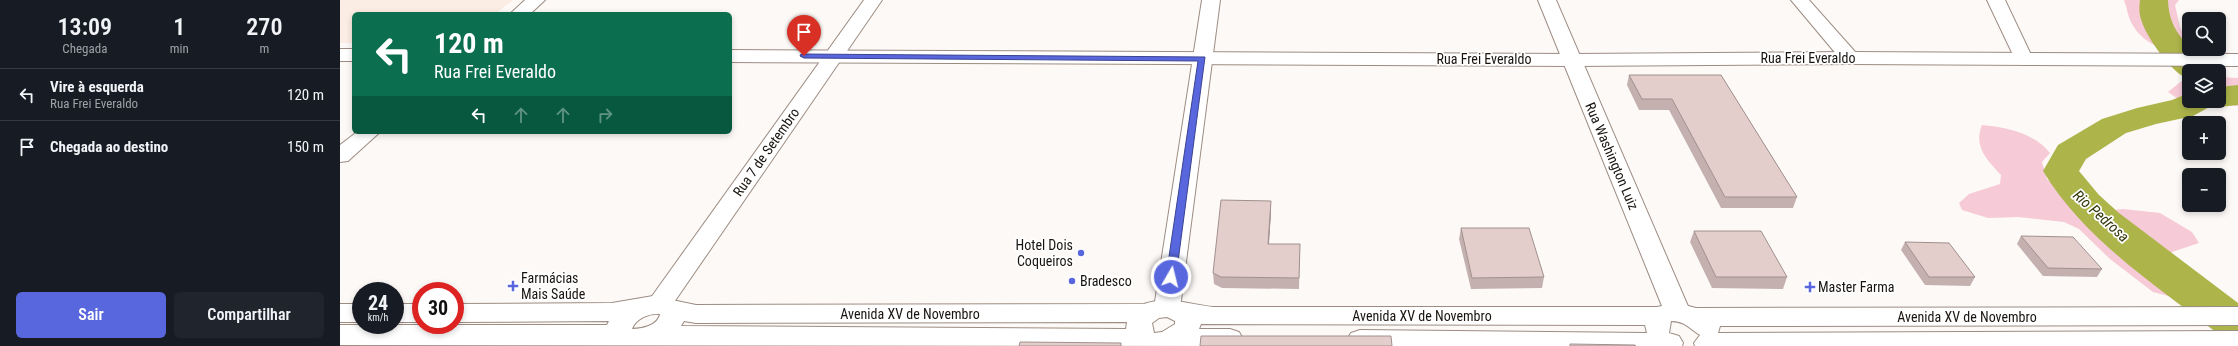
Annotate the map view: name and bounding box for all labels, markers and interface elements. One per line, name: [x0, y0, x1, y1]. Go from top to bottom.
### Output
map controls: [2182, 12, 2226, 212]
button: search: [2182, 12, 2226, 56]
text: 13:09: [58, 13, 112, 41]
text: 1: [173, 13, 185, 41]
text: 270: [246, 13, 282, 41]
pin: [787, 15, 821, 56]
icon: arrive: [793, 21, 815, 43]
text: 120 m: [434, 27, 504, 60]
icon: left: [368, 28, 420, 80]
text: Chegada: [62, 41, 107, 56]
text: min: [170, 41, 189, 56]
text: m: [259, 41, 269, 56]
street label: Rua Frei Everaldo: [1761, 50, 1855, 66]
street label: Rua Frei Everaldo: [1437, 51, 1531, 67]
text: Rua Frei Everaldo: [434, 61, 556, 82]
button: layers: [2182, 64, 2226, 108]
text: Vire à esquerda: [50, 78, 144, 96]
icon: left: [16, 84, 38, 106]
text: 120 m: [287, 86, 324, 104]
text: Rua Frei Everaldo: [50, 96, 138, 111]
street label: Rua Washington Luiz: [1582, 100, 1642, 212]
icon: left: [468, 104, 490, 126]
icon: ahead: [510, 104, 532, 126]
icon: ahead: [552, 104, 574, 126]
icon: right: [594, 104, 616, 126]
street label: Rua 7 de Setembro: [730, 105, 802, 199]
button: +: [2182, 116, 2226, 160]
icon: arrive: [16, 136, 38, 158]
text: Chegada ao destino: [50, 138, 168, 156]
text: 150 m: [287, 138, 324, 156]
button: −: [2182, 168, 2226, 212]
water label: Rio Pedrosa: [2069, 186, 2133, 246]
place label: Hotel Dois Coqueiros: [1016, 237, 1073, 269]
marker: Hotel Dois Coqueiros: [1076, 248, 1086, 258]
position arrow: [1150, 256, 1192, 298]
place label: Farmácias Mais Saúde: [521, 270, 586, 302]
place label: Bradesco: [1080, 273, 1132, 289]
marker: Bradesco: [1067, 276, 1077, 286]
place label: Master Farma: [1818, 279, 1895, 295]
marker: Farmácias Mais Saúde: [508, 281, 518, 291]
speed limit sign: 30: [412, 282, 464, 334]
marker: Master Farma: [1805, 282, 1815, 292]
text: 24: [368, 291, 388, 315]
button: Sair: [16, 292, 166, 338]
button: Compartilhar: [174, 292, 324, 338]
street label: Avenida XV de Novembro: [840, 306, 980, 322]
street label: Avenida XV de Novembro: [1352, 308, 1492, 324]
street label: Avenida XV de Novembro: [1897, 309, 2037, 325]
text: km/h: [368, 312, 388, 323]

